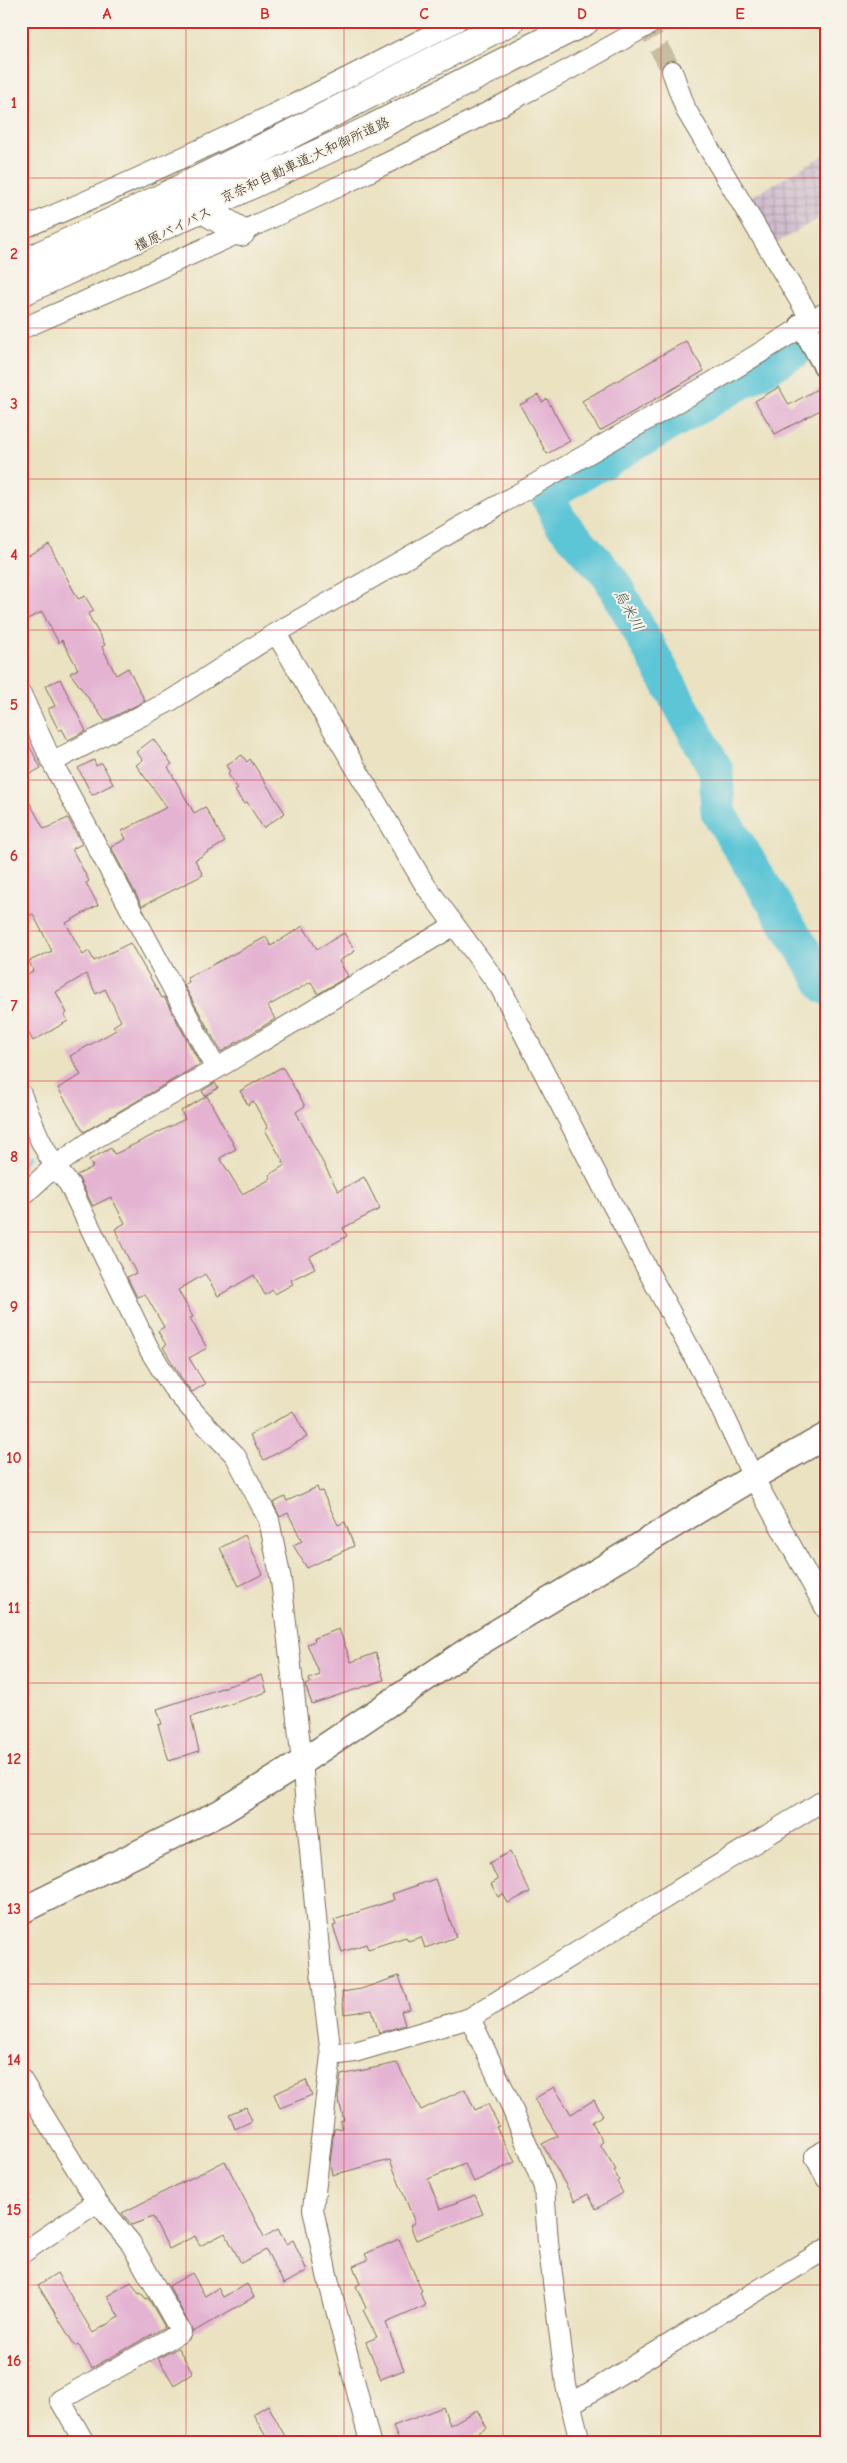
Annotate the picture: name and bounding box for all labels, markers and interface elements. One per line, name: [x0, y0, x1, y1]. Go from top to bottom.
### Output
text: A: [103, 5, 112, 23]
text: B: [260, 5, 270, 23]
text: C: [419, 5, 429, 23]
text: D: [577, 5, 587, 23]
text: E: [735, 5, 745, 23]
text: 1: [11, 94, 17, 112]
street label: 京奈和自動車道;大和御所道路: [218, 113, 392, 207]
street label: 橿原バイパス: [132, 203, 214, 255]
text: 2: [10, 245, 18, 263]
text: 3: [10, 395, 18, 413]
text: 4: [10, 546, 18, 564]
water label: 烏米川: [610, 586, 648, 634]
text: 5: [10, 696, 18, 714]
text: 6: [10, 847, 18, 865]
text: 7: [10, 997, 18, 1015]
text: 8: [10, 1148, 18, 1166]
text: 9: [10, 1298, 18, 1316]
text: 10: [6, 1449, 22, 1467]
text: 11: [8, 1599, 20, 1617]
text: 12: [7, 1750, 21, 1768]
text: 13: [7, 1900, 21, 1918]
text: 14: [7, 2051, 21, 2069]
text: 15: [7, 2201, 21, 2219]
text: 16: [7, 2352, 21, 2370]

